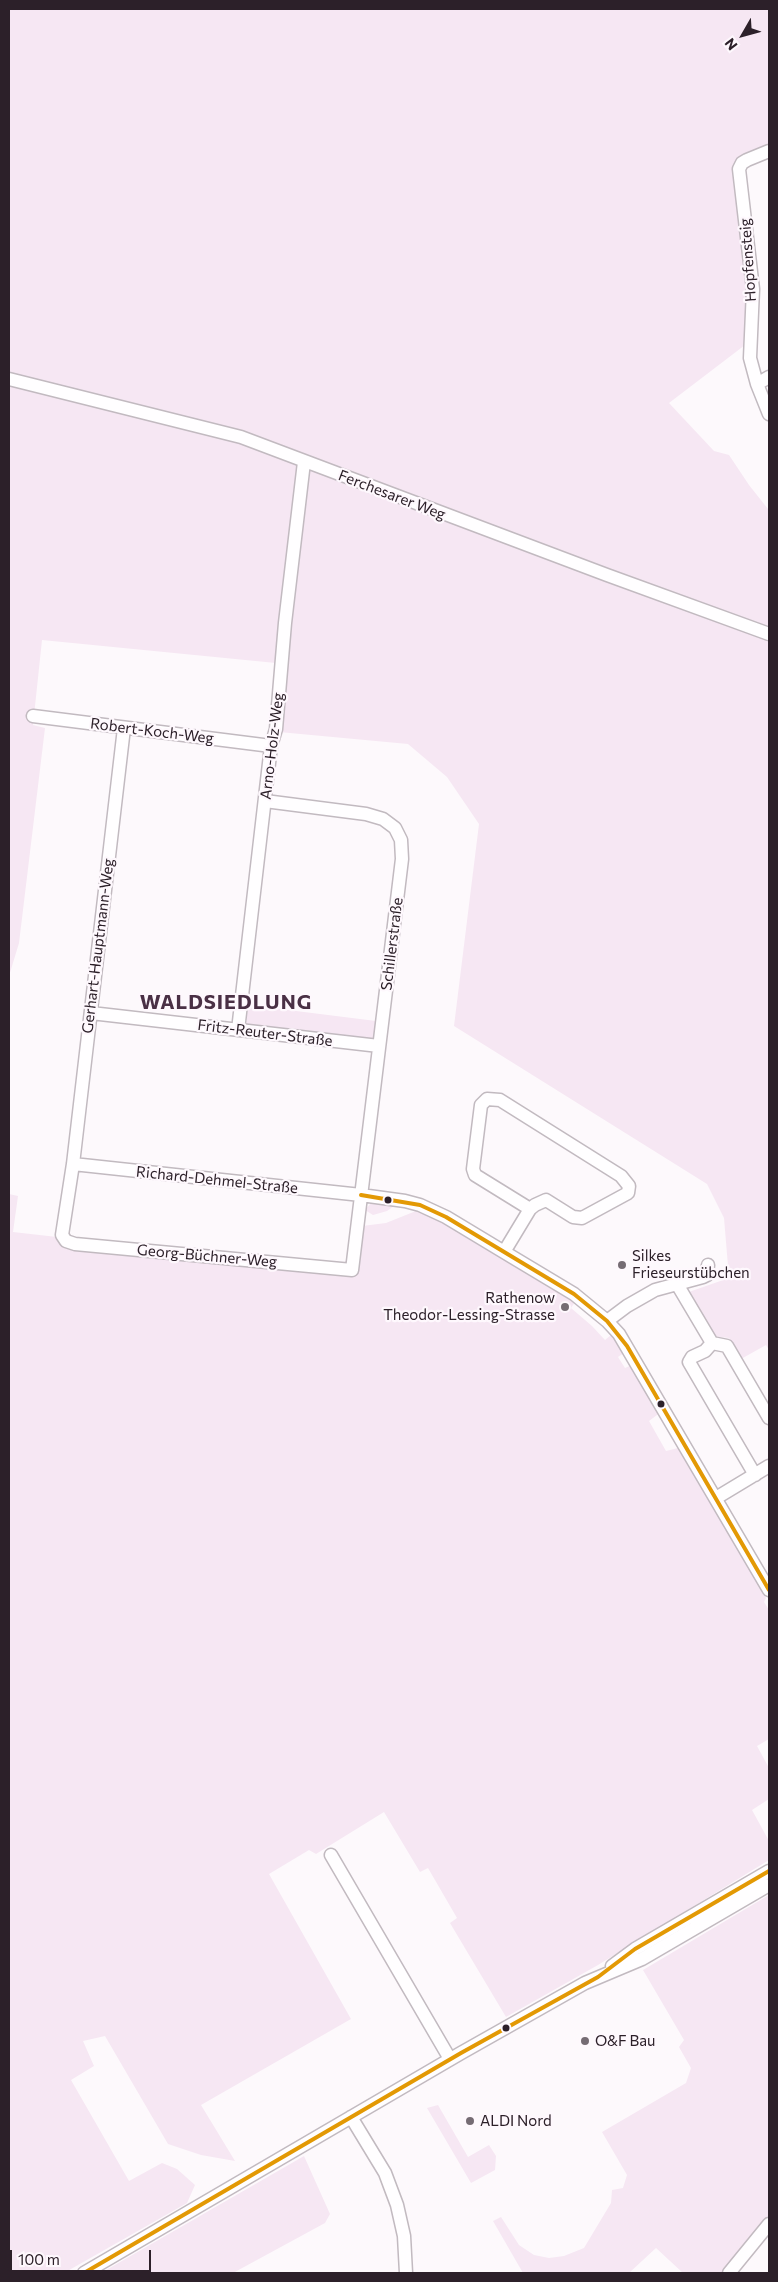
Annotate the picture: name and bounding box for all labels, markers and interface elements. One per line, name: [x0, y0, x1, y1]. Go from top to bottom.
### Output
north arrow: [718, 10, 768, 60]
text: N: [721, 35, 741, 54]
street label: Hopfensteig: [736, 218, 760, 302]
street label: Ferchesarer Weg: [336, 466, 448, 524]
street label: Arno-Holz-Weg: [257, 692, 287, 800]
street label: Robert-Koch-Weg: [89, 715, 215, 747]
street label: Gerhart-Hauptmann-Weg: [78, 857, 118, 1035]
street label: Schillerstraße: [377, 896, 407, 992]
district label: WALDSIEDLUNG: [138, 990, 314, 1014]
street label: Fritz-Reuter-Straße: [197, 1016, 333, 1050]
street label: Richard-Dehmel-Straße: [135, 1163, 299, 1197]
unlabelled marker: [383, 1195, 393, 1205]
street label: Georg-Büchner-Weg: [136, 1241, 278, 1271]
place label: Silkes Frieseurstübchen: [632, 1247, 750, 1282]
marker: Silkes Frieseurstübchen: [616, 1259, 628, 1271]
place label: Rathenow Theodor-Lessing-Strasse: [383, 1289, 555, 1324]
marker: Rathenow Theodor-Lessing-Strasse: [559, 1301, 571, 1313]
unlabelled marker: [656, 1399, 666, 1409]
unlabelled marker: [501, 2023, 511, 2033]
place label: O&F Bau: [595, 2032, 655, 2050]
marker: O&F Bau: [579, 2035, 591, 2047]
place label: ALDI Nord: [480, 2112, 552, 2130]
marker: ALDI Nord: [464, 2115, 476, 2127]
scale bar: [12, 2240, 154, 2272]
text: 100 m: [18, 2250, 60, 2268]

